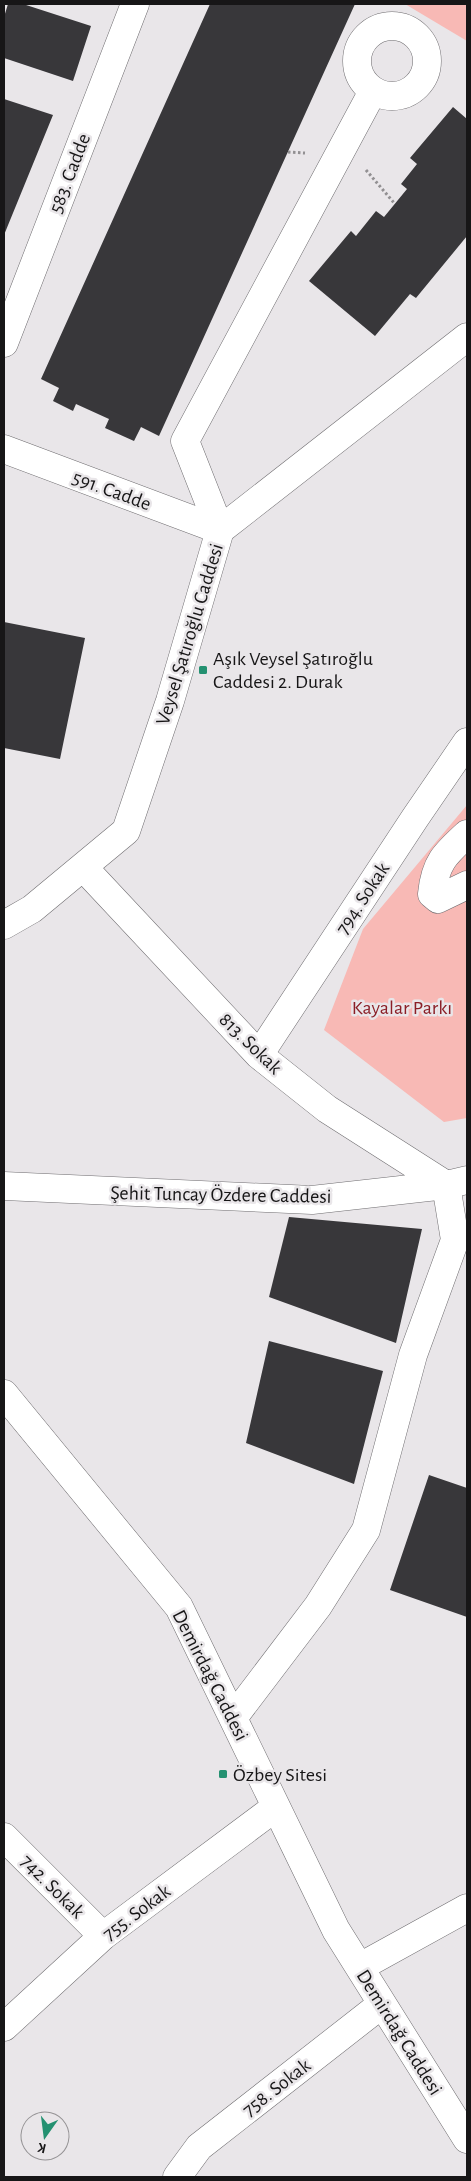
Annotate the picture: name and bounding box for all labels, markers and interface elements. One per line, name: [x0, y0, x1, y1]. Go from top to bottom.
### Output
street label: 583. Cadde: [46, 131, 94, 216]
street label: 591. Cadde: [70, 468, 154, 514]
street label: Veysel Şatıroğlu Caddesi: [153, 541, 227, 727]
place label: Aşık Veysel Şatıroğlu Caddesi 2. Durak: [213, 649, 373, 692]
marker: Aşık Veysel Şatıroğlu Caddesi 2. Durak: [197, 664, 209, 676]
street label: 794. Sokak: [332, 859, 393, 938]
park label: Kayalar Parkı: [352, 998, 452, 1018]
street label: 813. Sokak: [215, 1009, 285, 1078]
street label: Şehit Tuncay Özdere Caddesi: [110, 1183, 332, 1207]
street label: Demirdağ Caddesi: [169, 1607, 252, 1744]
place label: Özbey Sitesi: [233, 1765, 327, 1785]
marker: Özbey Sitesi: [217, 1768, 229, 1780]
street label: 742. Sokak: [17, 1851, 88, 1922]
street label: 755. Sokak: [99, 1881, 174, 1945]
street label: Demirdağ Caddesi: [353, 1966, 446, 2099]
street label: 758. Sokak: [239, 2055, 314, 2120]
north arrow: [20, 2111, 70, 2161]
text: K: [36, 2140, 48, 2155]

